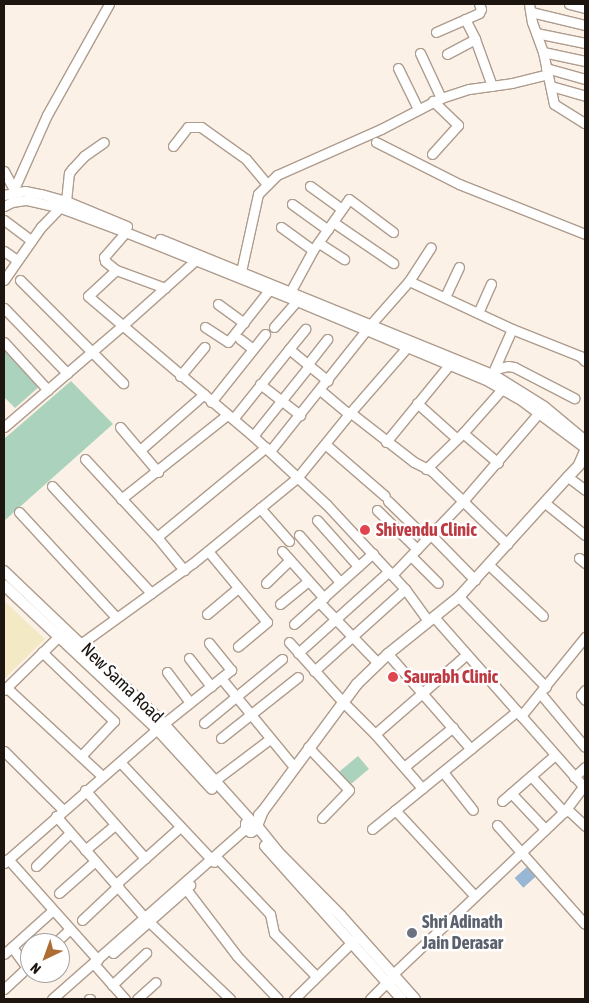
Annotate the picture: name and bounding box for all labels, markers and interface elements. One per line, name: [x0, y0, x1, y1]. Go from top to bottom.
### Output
place label: Shivendu Clinic: [376, 519, 477, 541]
marker: Shivendu Clinic: [358, 523, 372, 537]
street label: New Sama Road: [76, 638, 168, 728]
place label: Saurabh Clinic: [404, 666, 498, 688]
marker: Saurabh Clinic: [386, 670, 400, 684]
place label: Shri Adinath Jain Derasar: [422, 912, 503, 954]
marker: Shri Adinath Jain Derasar: [406, 927, 418, 939]
north arrow: [20, 933, 70, 983]
text: N: [27, 960, 44, 977]

